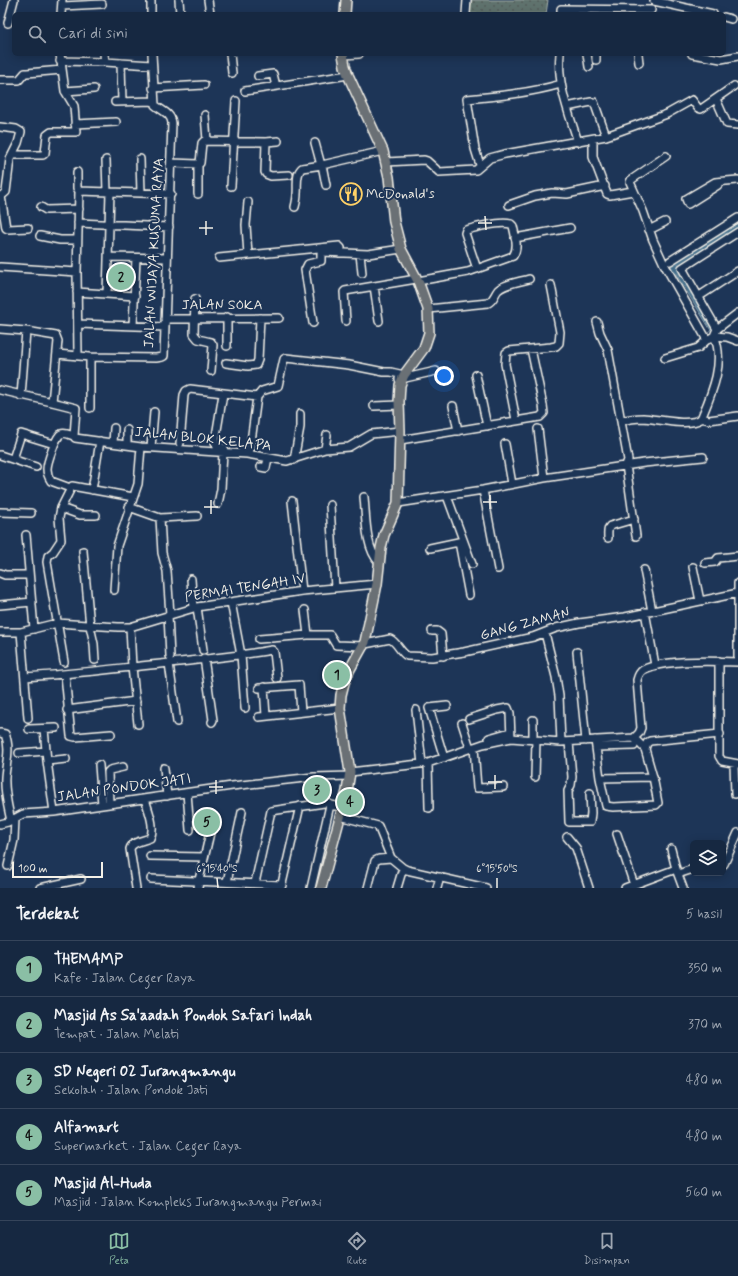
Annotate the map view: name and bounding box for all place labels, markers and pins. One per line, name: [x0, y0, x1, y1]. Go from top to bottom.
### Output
restaurant icon: McDonald's: [338, 181, 364, 207]
place label: McDonald's: [366, 185, 435, 203]
pin: 2: [108, 262, 134, 292]
pin: 1: [324, 660, 350, 690]
pin: 3: [304, 775, 330, 805]
pin: 4: [337, 787, 363, 817]
pin: 5: [194, 807, 220, 837]

